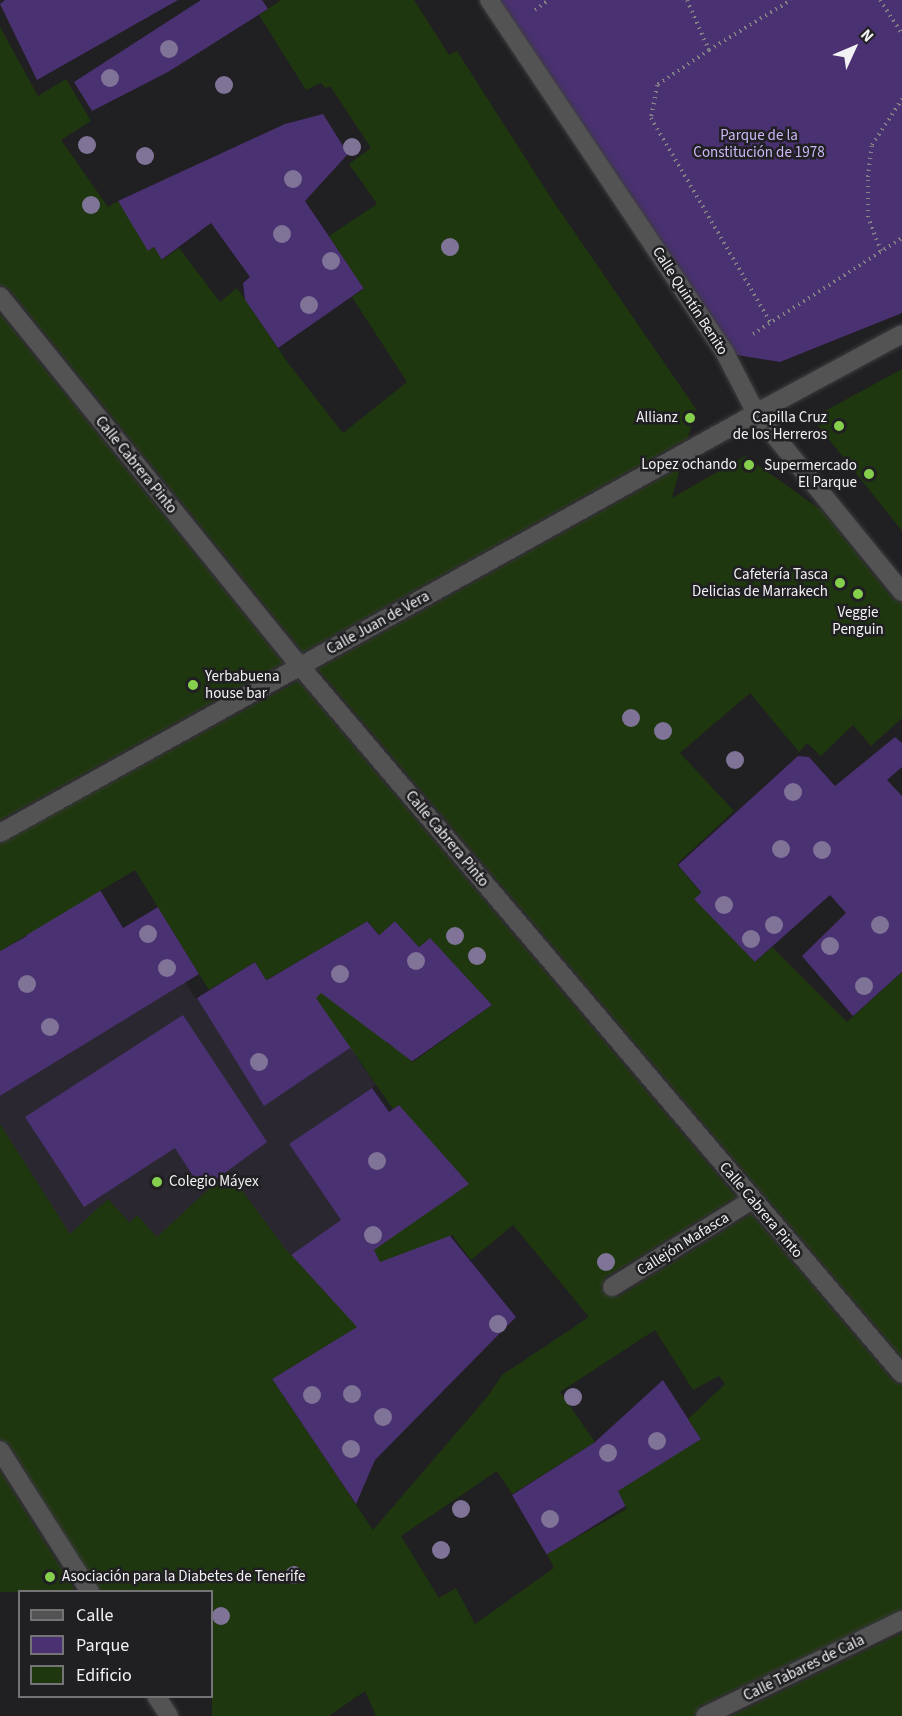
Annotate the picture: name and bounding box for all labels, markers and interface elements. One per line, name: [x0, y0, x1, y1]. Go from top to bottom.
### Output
north arrow: [824, 18, 884, 78]
text: N: [855, 24, 879, 47]
park label: Parque de la Constitución de 1978: [693, 126, 825, 161]
street label: Calle Quintín Benito: [648, 244, 732, 358]
place label: Capilla Cruz de los Herreros: [733, 408, 827, 443]
place label: Allianz: [636, 409, 678, 427]
marker: Allianz: [683, 411, 697, 425]
street label: Calle Cabrera Pinto: [91, 413, 181, 517]
marker: Capilla Cruz de los Herreros: [832, 419, 846, 433]
place label: Lopez ochando: [641, 456, 737, 474]
place label: Supermercado El Parque: [764, 456, 857, 491]
marker: Lopez ochando: [742, 458, 756, 472]
marker: Supermercado El Parque: [862, 467, 876, 481]
place label: Cafetería Tasca Delicias de Marrakech: [692, 565, 828, 600]
marker: Cafetería Tasca Delicias de Marrakech: [833, 576, 847, 590]
street label: Calle Juan de Vera: [324, 587, 432, 659]
marker: Veggie Penguin: [851, 587, 865, 601]
place label: Veggie Penguin: [832, 603, 884, 638]
place label: Yerbabuena house bar: [205, 667, 279, 702]
marker: Yerbabuena house bar: [186, 678, 200, 692]
street label: Calle Cabrera Pinto: [402, 787, 492, 891]
street label: Calle Cabrera Pinto: [716, 1158, 806, 1262]
place label: Colegio Máyex: [169, 1173, 259, 1191]
marker: Colegio Máyex: [150, 1175, 164, 1189]
street label: Callejón Mafasca: [634, 1209, 732, 1279]
place label: Asociación para la Diabetes de Tenerife: [62, 1568, 305, 1586]
marker: Asociación para la Diabetes de Tenerife: [43, 1570, 57, 1584]
legend: [18, 1590, 213, 1698]
text: Calle: [76, 1603, 113, 1628]
street label: Calle Tabares de Cala: [741, 1631, 867, 1705]
text: Parque: [76, 1633, 129, 1658]
text: Edificio: [76, 1663, 132, 1688]

